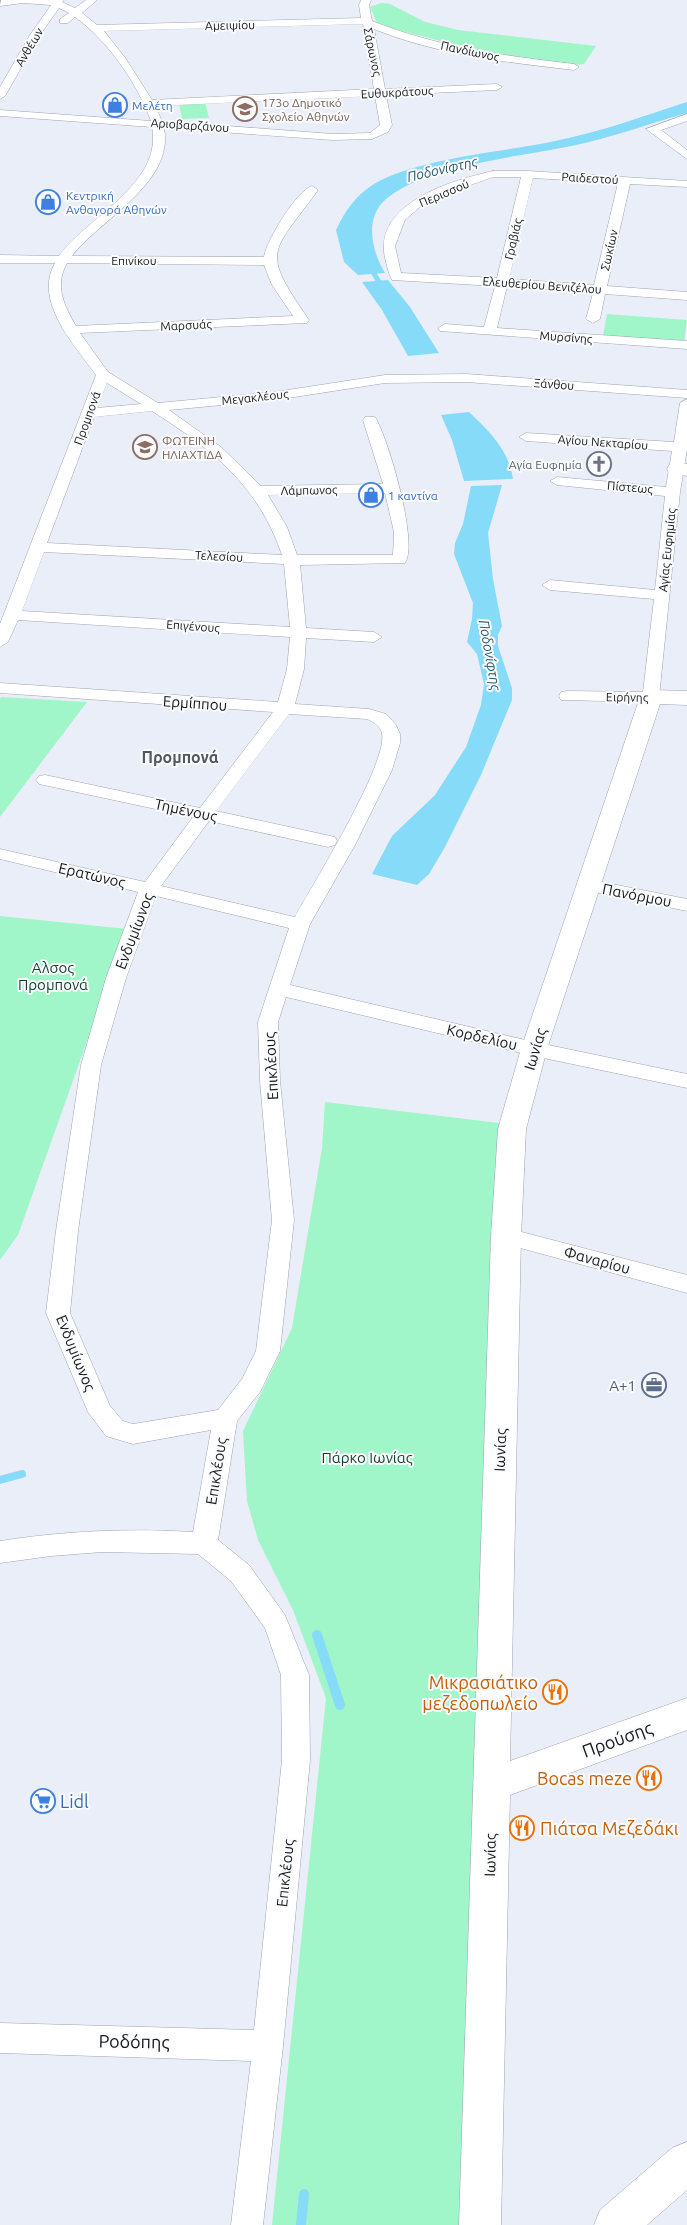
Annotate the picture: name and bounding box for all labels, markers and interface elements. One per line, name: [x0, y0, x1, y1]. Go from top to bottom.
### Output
street label: Αμειψίου: [205, 18, 255, 32]
street label: Ανθέων: [13, 25, 46, 69]
street label: Σάρωνος: [361, 27, 385, 78]
street label: Πανδίωνος: [439, 38, 501, 65]
street label: Ευθυκράτους: [360, 84, 434, 101]
shop icon: Μελέτη: [102, 92, 128, 118]
school or university icon: 173ο Δημοτικό Σχολείο Αθηνών: [232, 96, 258, 122]
place label: 173ο Δημοτικό Σχολείο Αθηνών: [262, 96, 350, 123]
place label: Μελέτη: [132, 99, 173, 112]
street label: Αριοβαρζάνου: [150, 116, 230, 134]
water label: Ποδονίφτης: [405, 153, 480, 185]
street label: Ραιδεστού: [561, 170, 619, 186]
street label: Περισσού: [417, 177, 471, 209]
shop icon: Κεντρική Ανθαγορά Αθηνών: [35, 189, 61, 215]
place label: Κεντρική Ανθαγορά Αθηνών: [66, 189, 167, 216]
street label: Γραβιάς: [502, 217, 525, 261]
street label: Σωκίων: [598, 228, 620, 272]
street label: Επινίκου: [111, 254, 157, 267]
street label: Ελευθερίου Βενιζέλου: [482, 274, 602, 296]
street label: Μαρσυάς: [160, 317, 213, 334]
street label: Μυρσίνης: [539, 329, 593, 346]
street label: Ξάνθου: [533, 376, 575, 392]
street label: Μεγακλέους: [221, 387, 290, 408]
street label: Προμπονά: [71, 389, 103, 447]
street label: Αγίου Νεκταρίου: [557, 432, 649, 452]
school or university icon: ΦΩΤΕΙΝΗ ΗΛΙΑΧΤΙΔΑ: [132, 434, 158, 460]
place label: ΦΩΤΕΙΝΗ ΗΛΙΑΧΤΙΔΑ: [162, 434, 223, 461]
church icon: Αγία Ευφημία: [586, 451, 612, 477]
place label: Αγία Ευφημία: [509, 458, 582, 471]
street label: Πίστεως: [606, 479, 654, 497]
shop icon: 1 καντίνα: [358, 482, 384, 508]
street label: Λάμπωνος: [280, 483, 338, 498]
place label: 1 καντίνα: [388, 489, 438, 502]
street label: Αγίας Ευφημίας: [656, 507, 679, 593]
street label: Τελεσίου: [195, 548, 243, 564]
street label: Επιγένους: [166, 618, 221, 635]
water label: Ποδονίφτης: [476, 618, 504, 693]
street label: Ειρήνης: [606, 690, 649, 705]
street label: Ερμίππου: [162, 692, 228, 714]
district label: Προμπονά: [141, 748, 219, 766]
street label: Τημένους: [153, 795, 219, 825]
street label: Ερατώνος: [57, 859, 127, 891]
street label: Πανόρμου: [601, 880, 673, 910]
street label: Ενδυμίωνος: [112, 890, 156, 972]
park label: Αλσος Προμπονά: [18, 959, 88, 993]
street label: Κορδελίου: [445, 1021, 519, 1053]
street label: Ιωνίας: [521, 1026, 550, 1072]
street label: Επικλέους: [261, 1031, 281, 1100]
street label: Φαναρίου: [562, 1243, 632, 1277]
street label: Ενδυμίωνος: [53, 1312, 99, 1394]
office icon: A+1: [641, 1372, 667, 1398]
place label: A+1: [609, 1377, 636, 1394]
street label: Ιωνίας: [491, 1428, 509, 1472]
street label: Επικλέους: [202, 1436, 230, 1506]
park label: Πάρκο Ιωνίας: [321, 1449, 413, 1466]
place label: Μικρασιάτικο μεζεδοπωλείο: [422, 1672, 538, 1714]
restaurant icon: Μικρασιάτικο μεζεδοπωλείο: [542, 1679, 568, 1705]
street label: Προύσης: [579, 1717, 655, 1762]
restaurant icon: Bocas meze: [636, 1765, 662, 1791]
place label: Bocas meze: [537, 1768, 632, 1788]
supermarket icon: Lidl: [30, 1788, 56, 1814]
place label: Lidl: [60, 1791, 89, 1811]
restaurant icon: Πιάτσα Μεζεδάκι: [509, 1815, 535, 1841]
place label: Πιάτσα Μεζεδάκι: [540, 1818, 679, 1839]
street label: Ιωνίας: [481, 1833, 499, 1877]
street label: Επικλέους: [273, 1838, 297, 1908]
street label: Ροδόπης: [98, 2030, 170, 2053]

